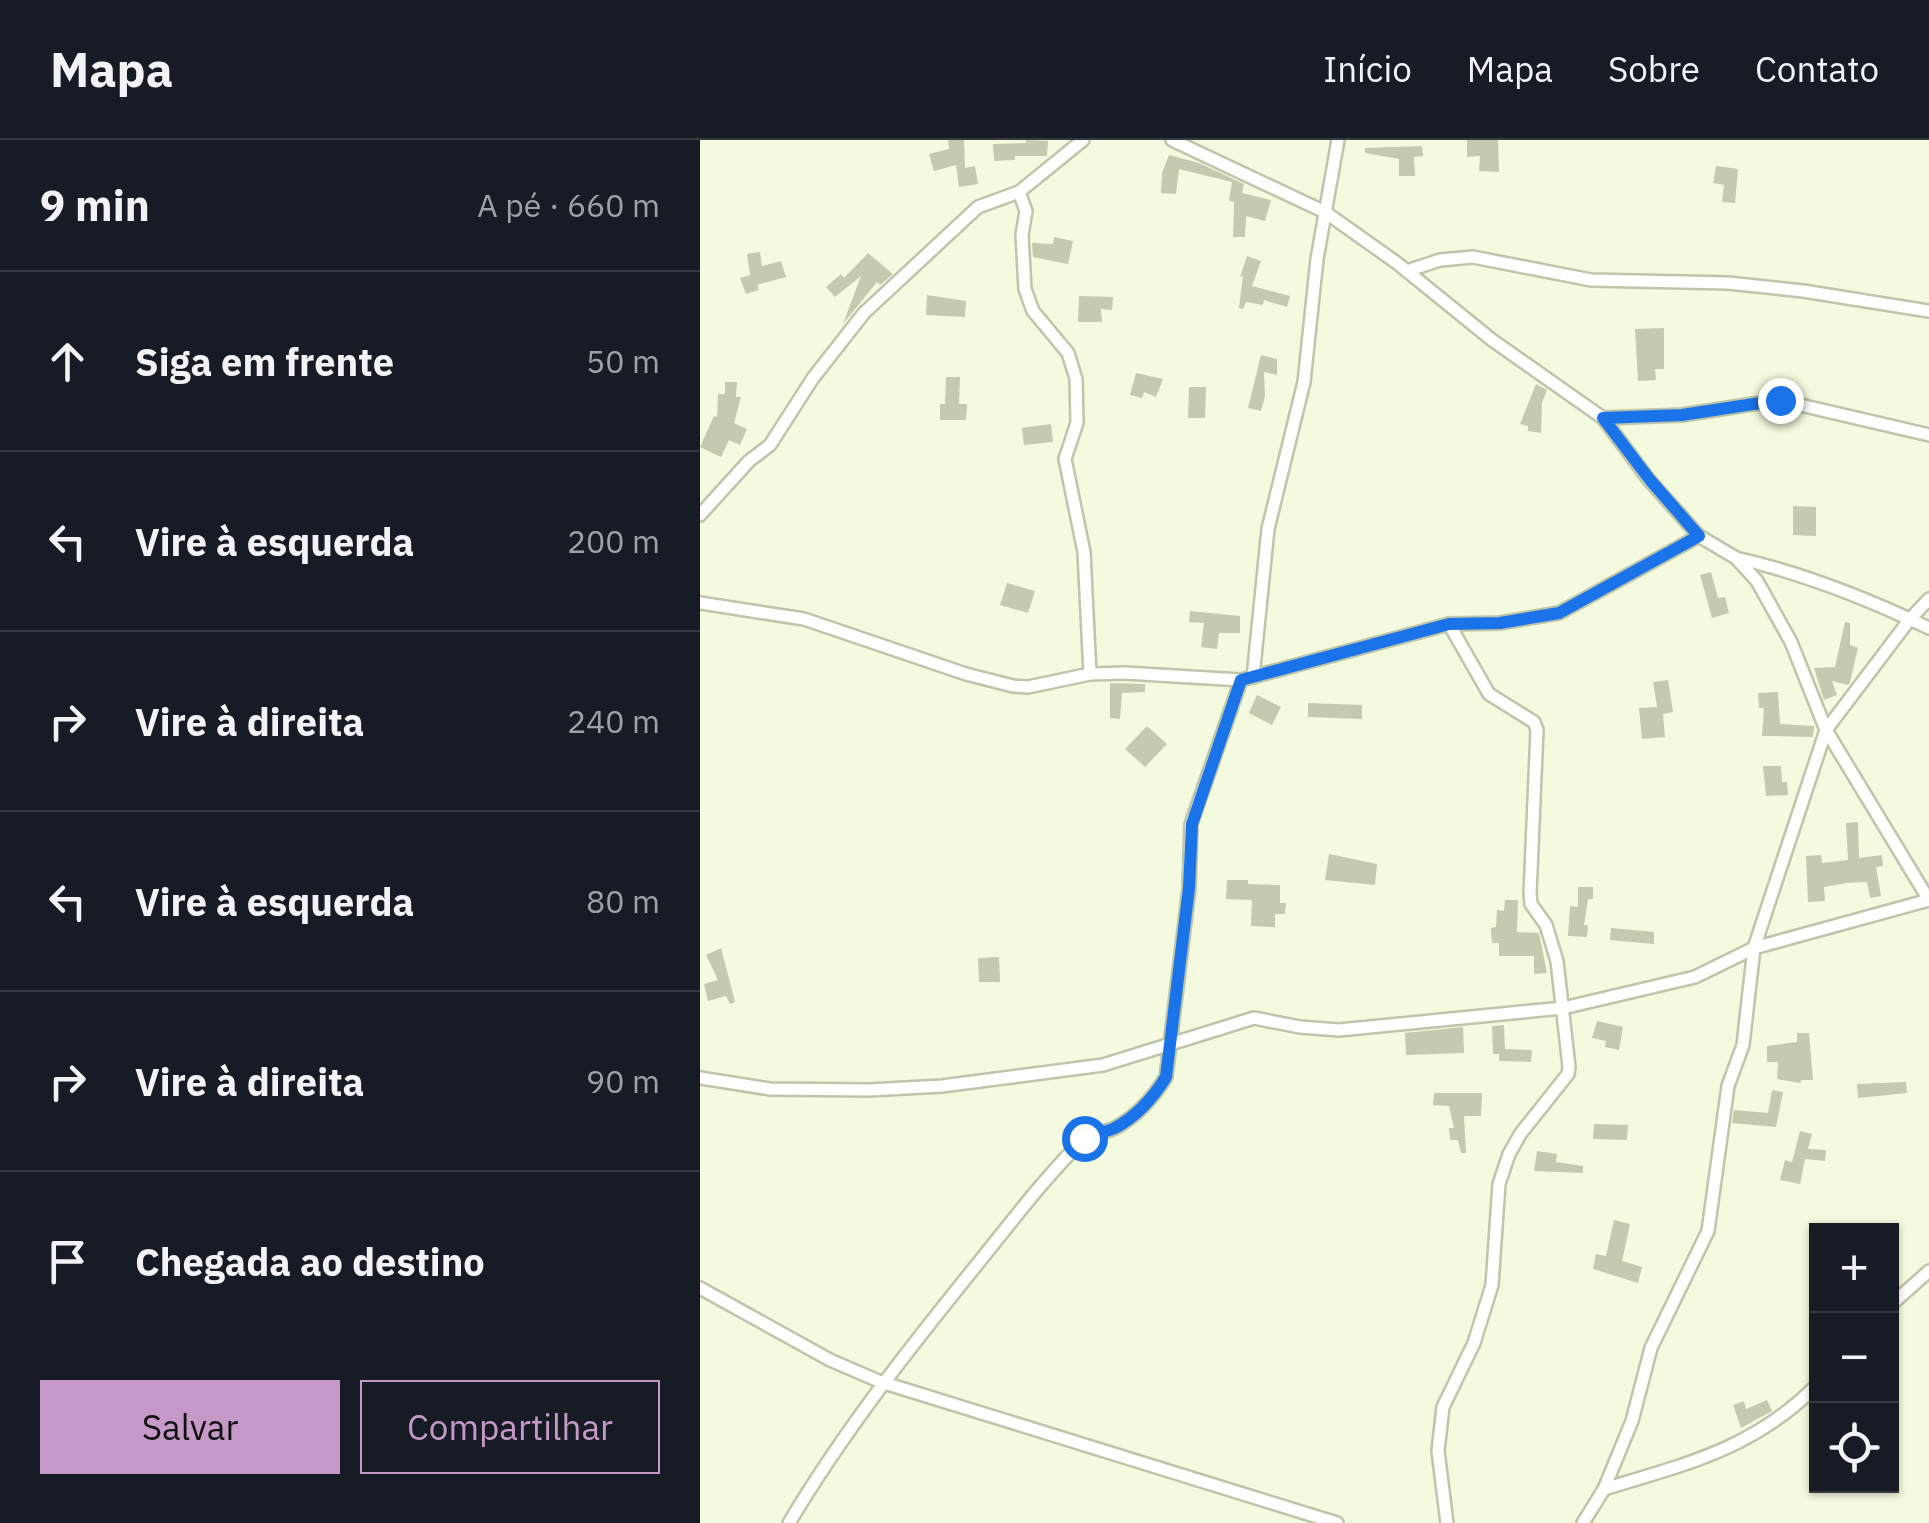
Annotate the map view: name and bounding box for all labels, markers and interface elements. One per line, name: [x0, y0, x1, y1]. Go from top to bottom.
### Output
text: Mapa: [50, 38, 173, 100]
text: Início: [1323, 46, 1412, 92]
text: Mapa: [1467, 46, 1553, 92]
text: Sobre: [1608, 46, 1700, 92]
text: Contato: [1755, 46, 1879, 92]
text: 9 min: [40, 178, 150, 233]
text: A pé · 660 m: [477, 184, 660, 226]
icon: ahead: [40, 334, 95, 389]
text: Siga em frente: [135, 337, 394, 386]
text: 50 m: [586, 340, 660, 382]
route end: [1758, 378, 1804, 424]
icon: left: [40, 514, 95, 569]
text: Vire à esquerda: [135, 517, 414, 566]
text: 200 m: [567, 520, 660, 562]
icon: right: [40, 694, 95, 749]
text: Vire à direita: [135, 697, 364, 746]
text: 240 m: [567, 700, 660, 742]
icon: left: [40, 874, 95, 929]
text: Vire à esquerda: [135, 877, 414, 926]
text: 80 m: [586, 880, 660, 922]
icon: right: [40, 1054, 95, 1109]
text: Vire à direita: [135, 1057, 364, 1106]
text: 90 m: [586, 1060, 660, 1102]
route start: [1062, 1116, 1108, 1162]
map controls: [1809, 1223, 1899, 1493]
button: +: [1809, 1223, 1899, 1313]
icon: arrive: [40, 1234, 95, 1289]
text: Chegada ao destino: [135, 1237, 485, 1286]
button: −: [1809, 1313, 1899, 1403]
button: Salvar: [40, 1380, 340, 1474]
button: Compartilhar: [360, 1380, 660, 1474]
button: locate: [1809, 1403, 1899, 1493]

